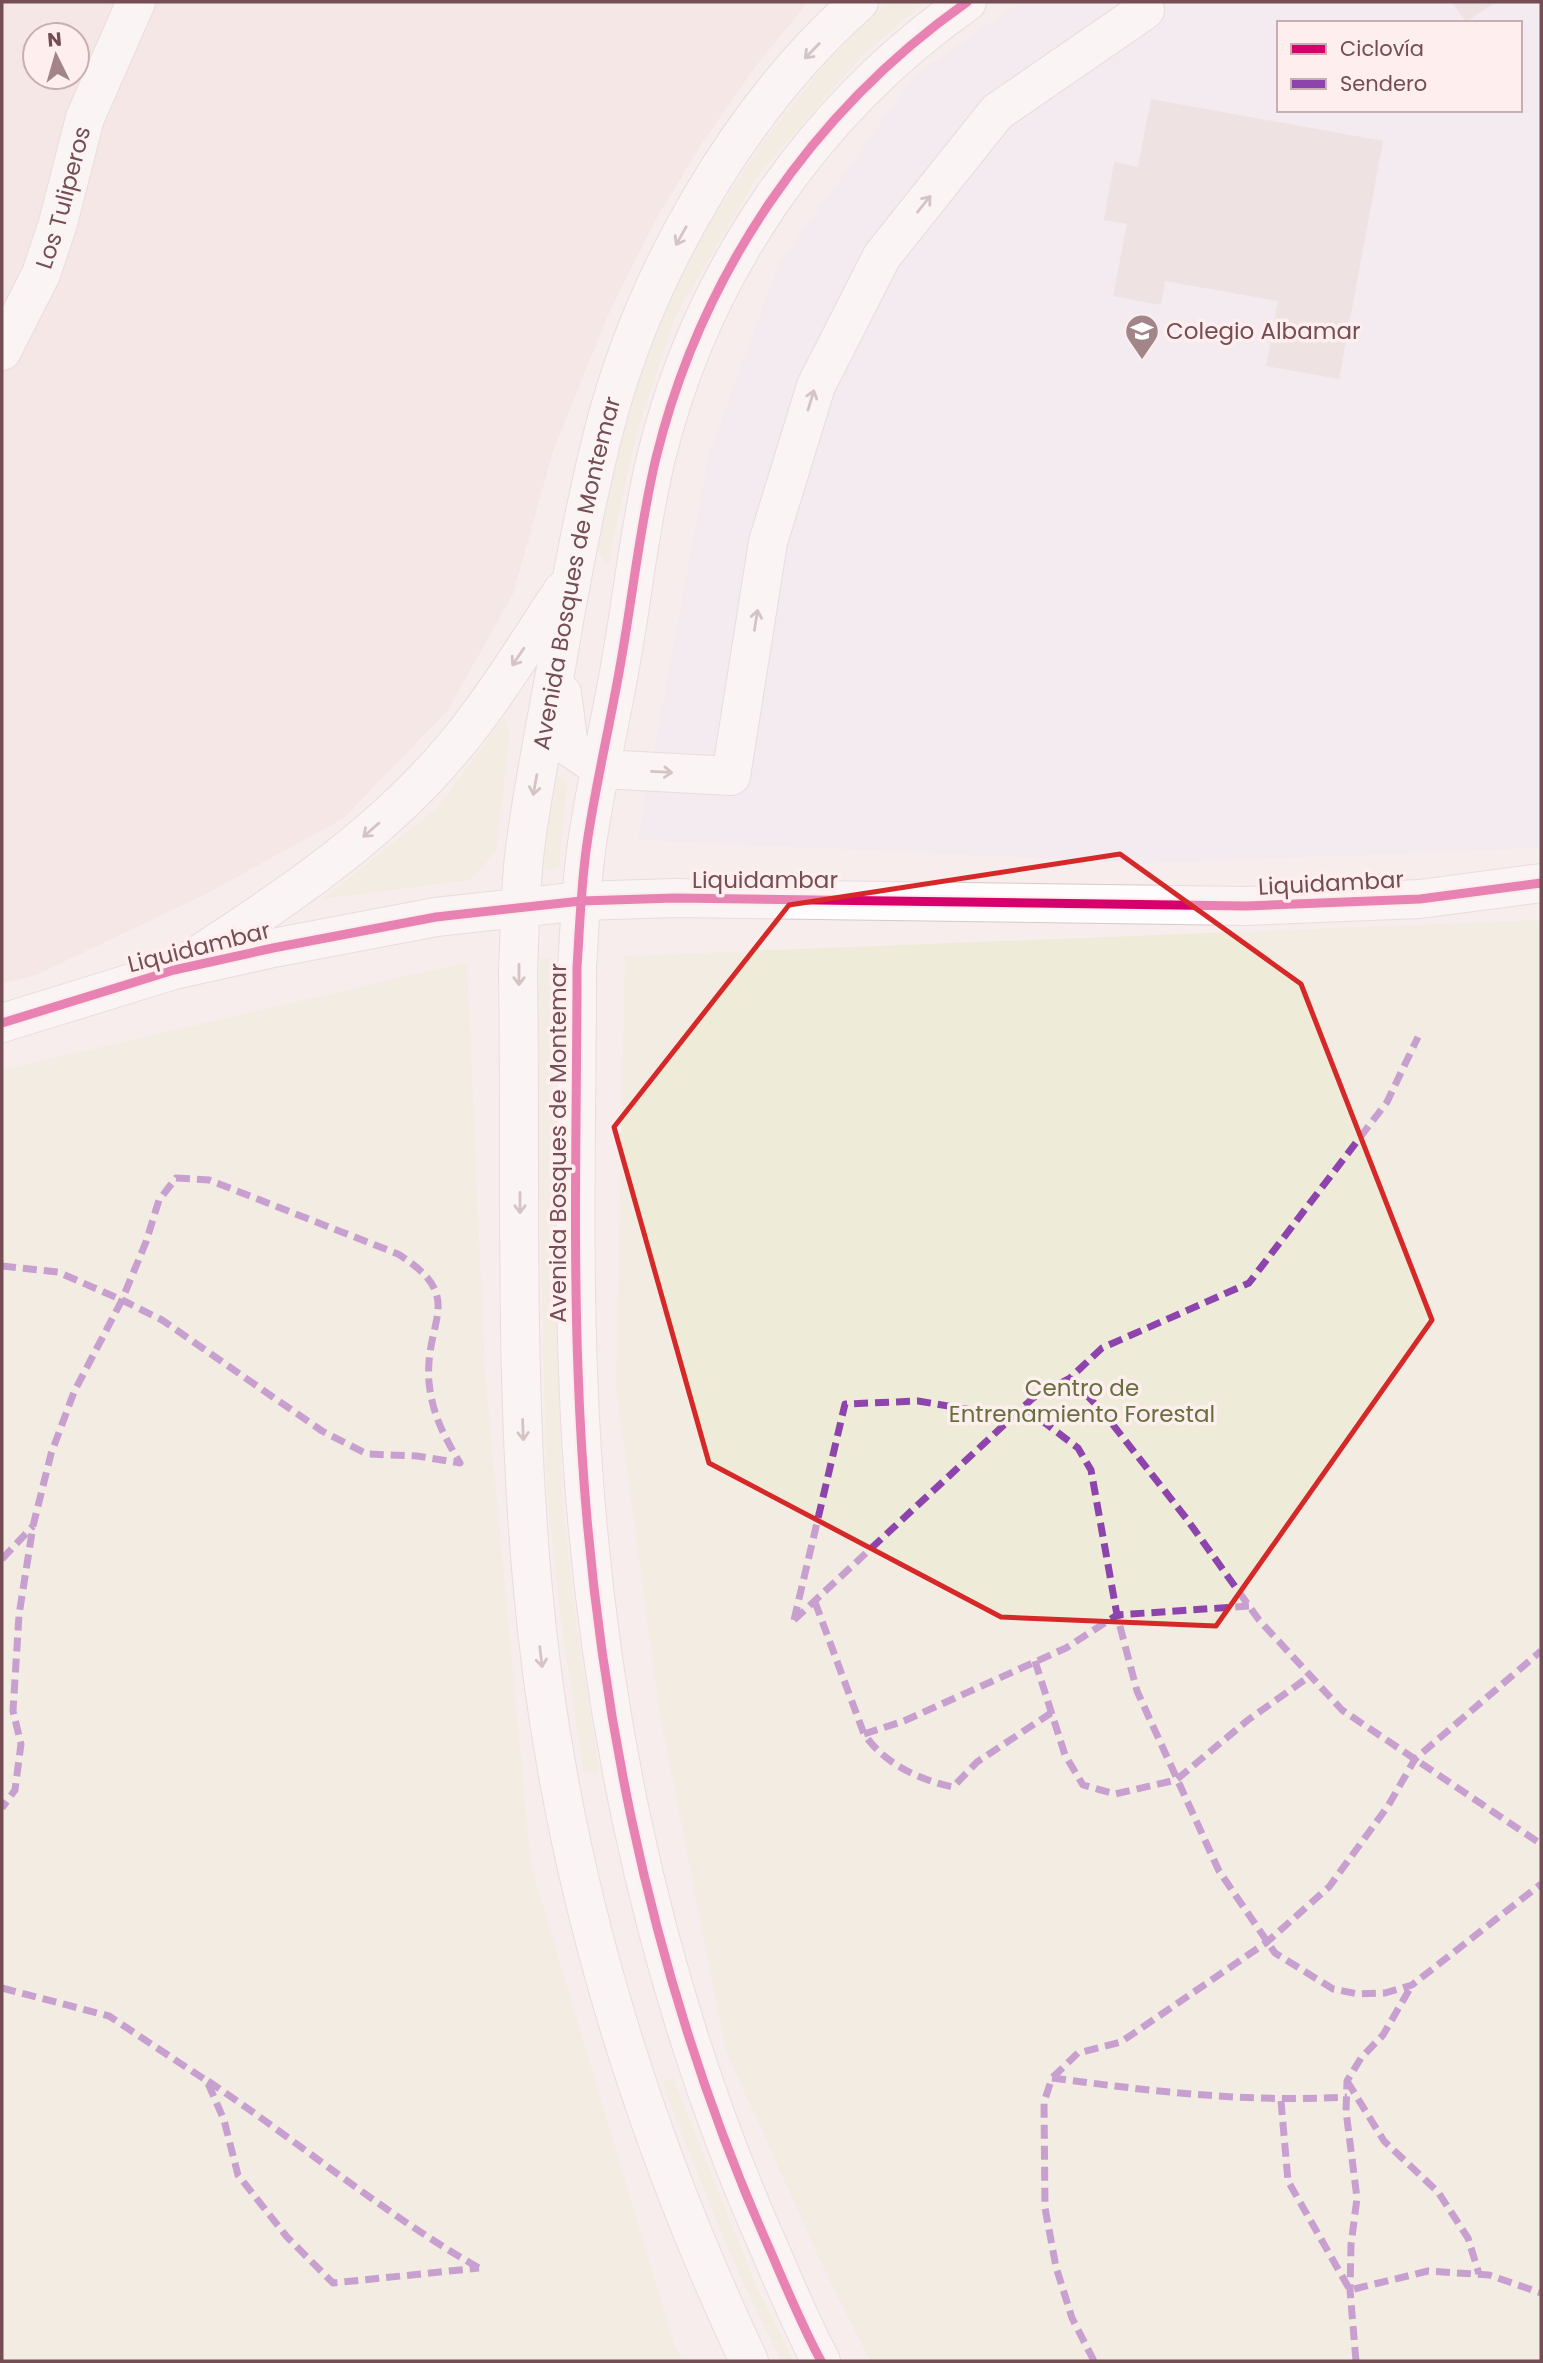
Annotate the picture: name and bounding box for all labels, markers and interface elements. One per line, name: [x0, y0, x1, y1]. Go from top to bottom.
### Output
north arrow: [21, 21, 91, 91]
legend: [1277, 21, 1522, 112]
text: N: [46, 25, 63, 54]
text: Ciclovía: [1340, 34, 1424, 63]
one-way arrow: [803, 42, 820, 59]
text: Sendero: [1340, 69, 1427, 98]
street label: Los Tuliperos: [28, 123, 98, 273]
one-way arrow: [916, 195, 932, 213]
one-way arrow: [674, 226, 688, 246]
school or university icon: Colegio Albamar: [1123, 312, 1161, 361]
place label: Colegio Albamar: [1166, 315, 1361, 347]
one-way arrow: [806, 389, 819, 411]
street label: Avenida Bosques de Montemar: [525, 393, 628, 752]
one-way arrow: [750, 609, 763, 632]
one-way arrow: [511, 647, 525, 666]
one-way arrow: [650, 766, 673, 779]
one-way arrow: [528, 773, 541, 796]
one-way arrow: [363, 822, 381, 838]
street label: Liquidambar: [1257, 863, 1405, 903]
street label: Liquidambar: [692, 864, 838, 896]
street label: Liquidambar: [124, 914, 274, 980]
one-way arrow: [512, 963, 526, 986]
street label: Avenida Bosques de Montemar: [542, 963, 574, 1323]
one-way arrow: [513, 1191, 527, 1214]
park label: Centro de Entrenamiento Forestal: [949, 1372, 1215, 1430]
one-way arrow: [516, 1418, 529, 1441]
one-way arrow: [534, 1645, 547, 1668]

